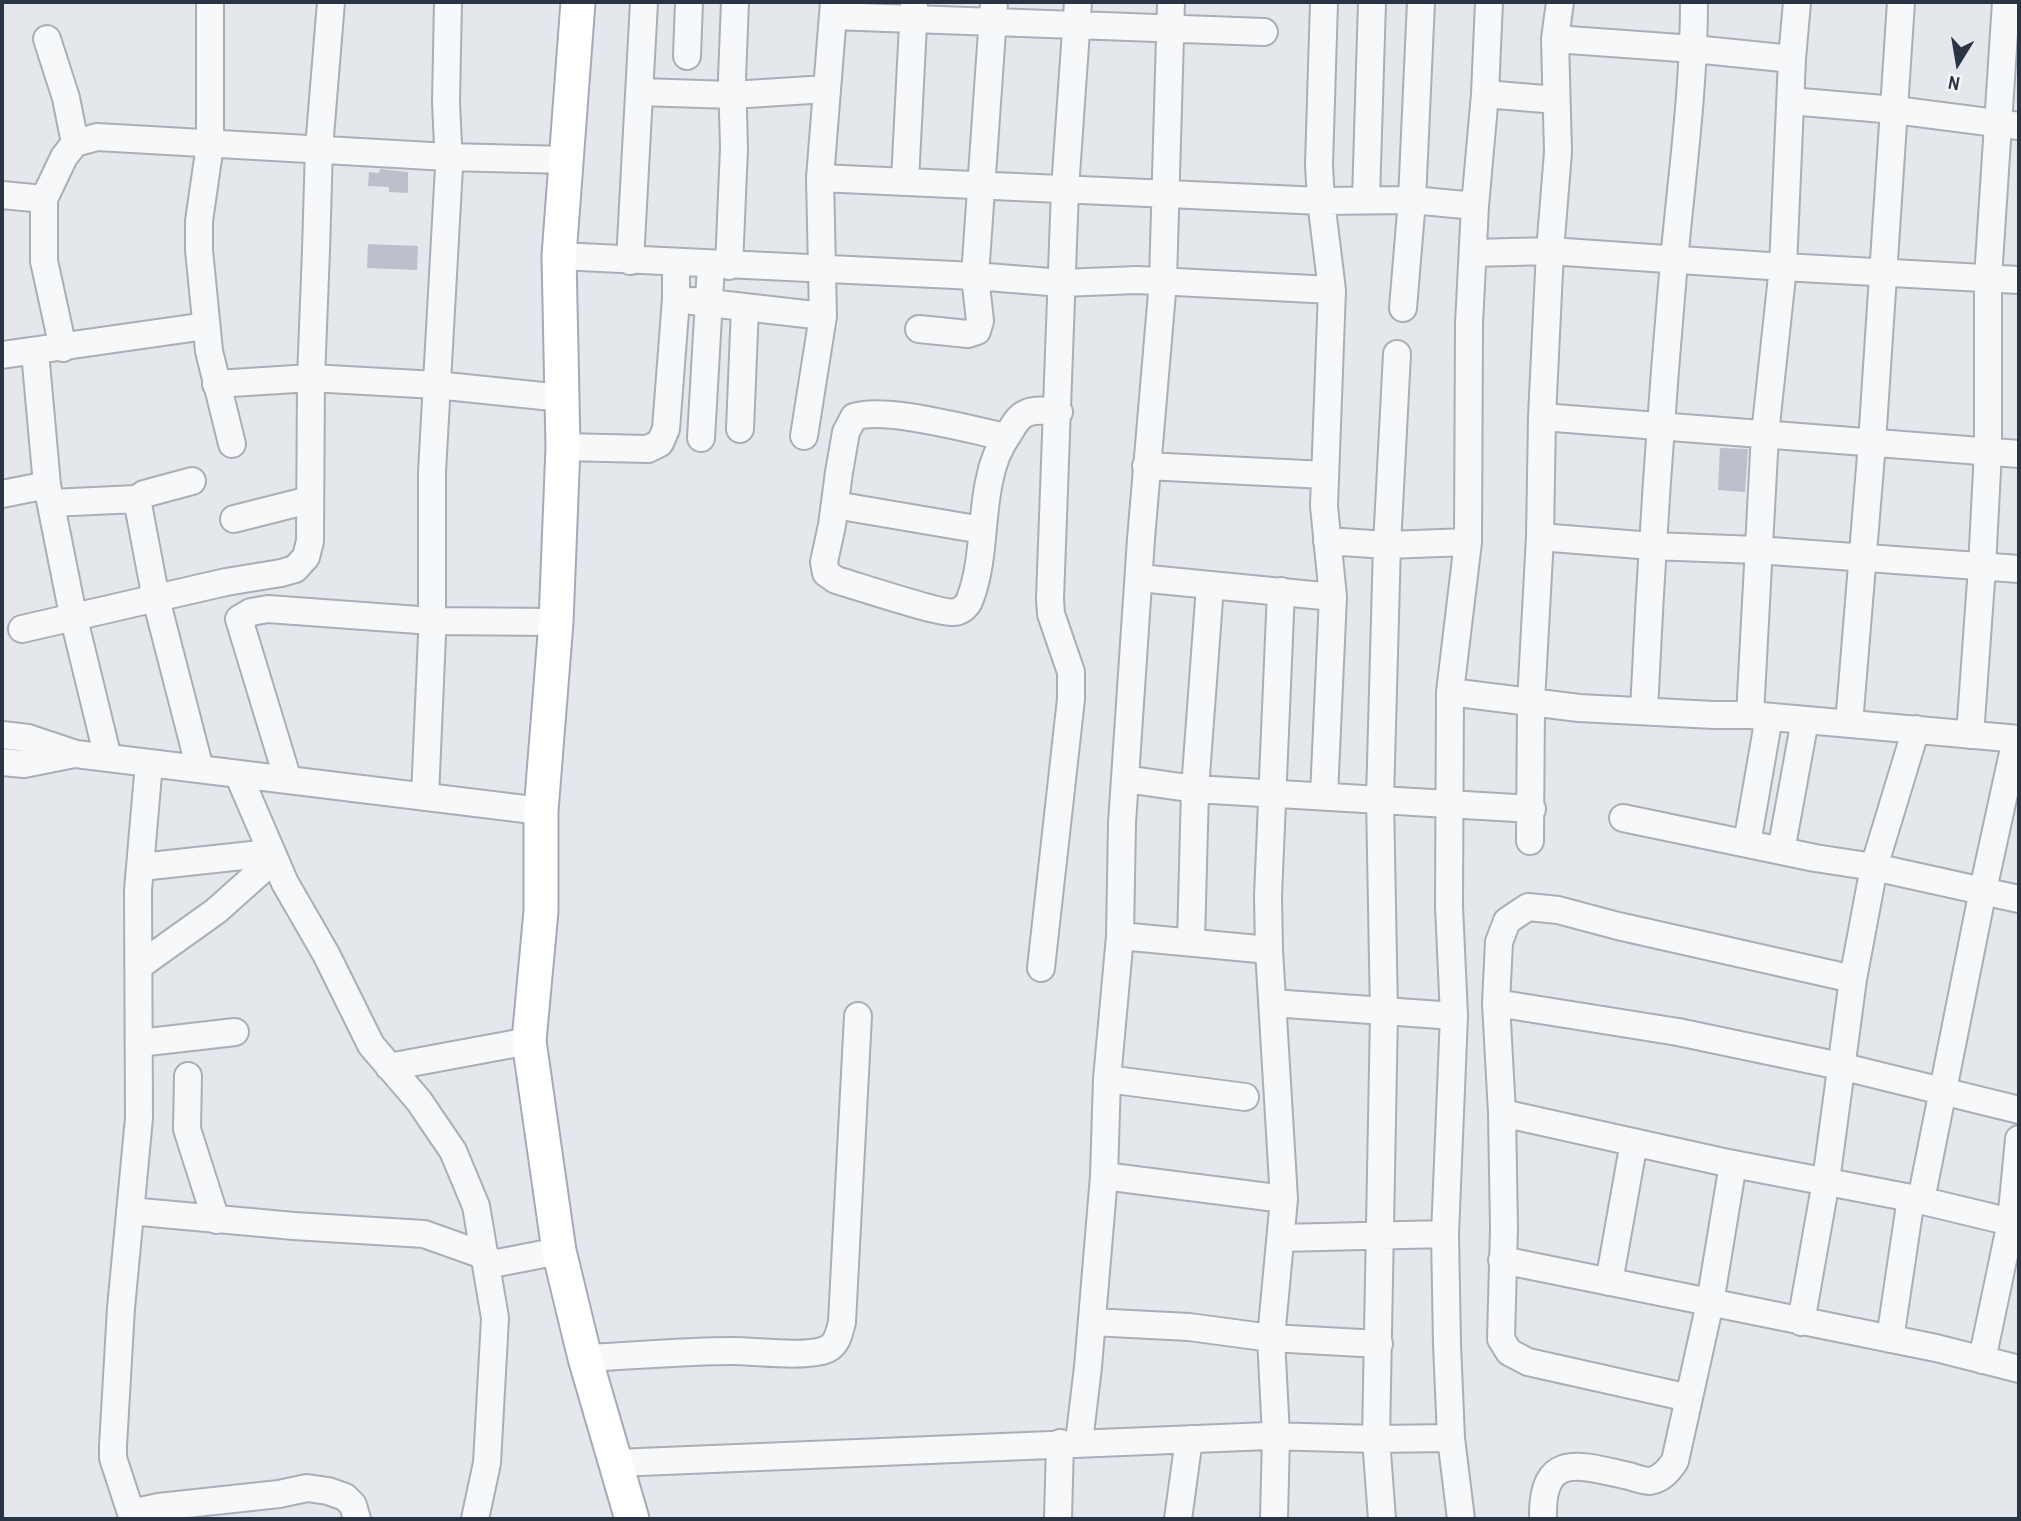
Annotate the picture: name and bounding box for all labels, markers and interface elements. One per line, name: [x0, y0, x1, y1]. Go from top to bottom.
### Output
north arrow: [1923, 28, 1993, 98]
text: N: [1946, 70, 1962, 97]

